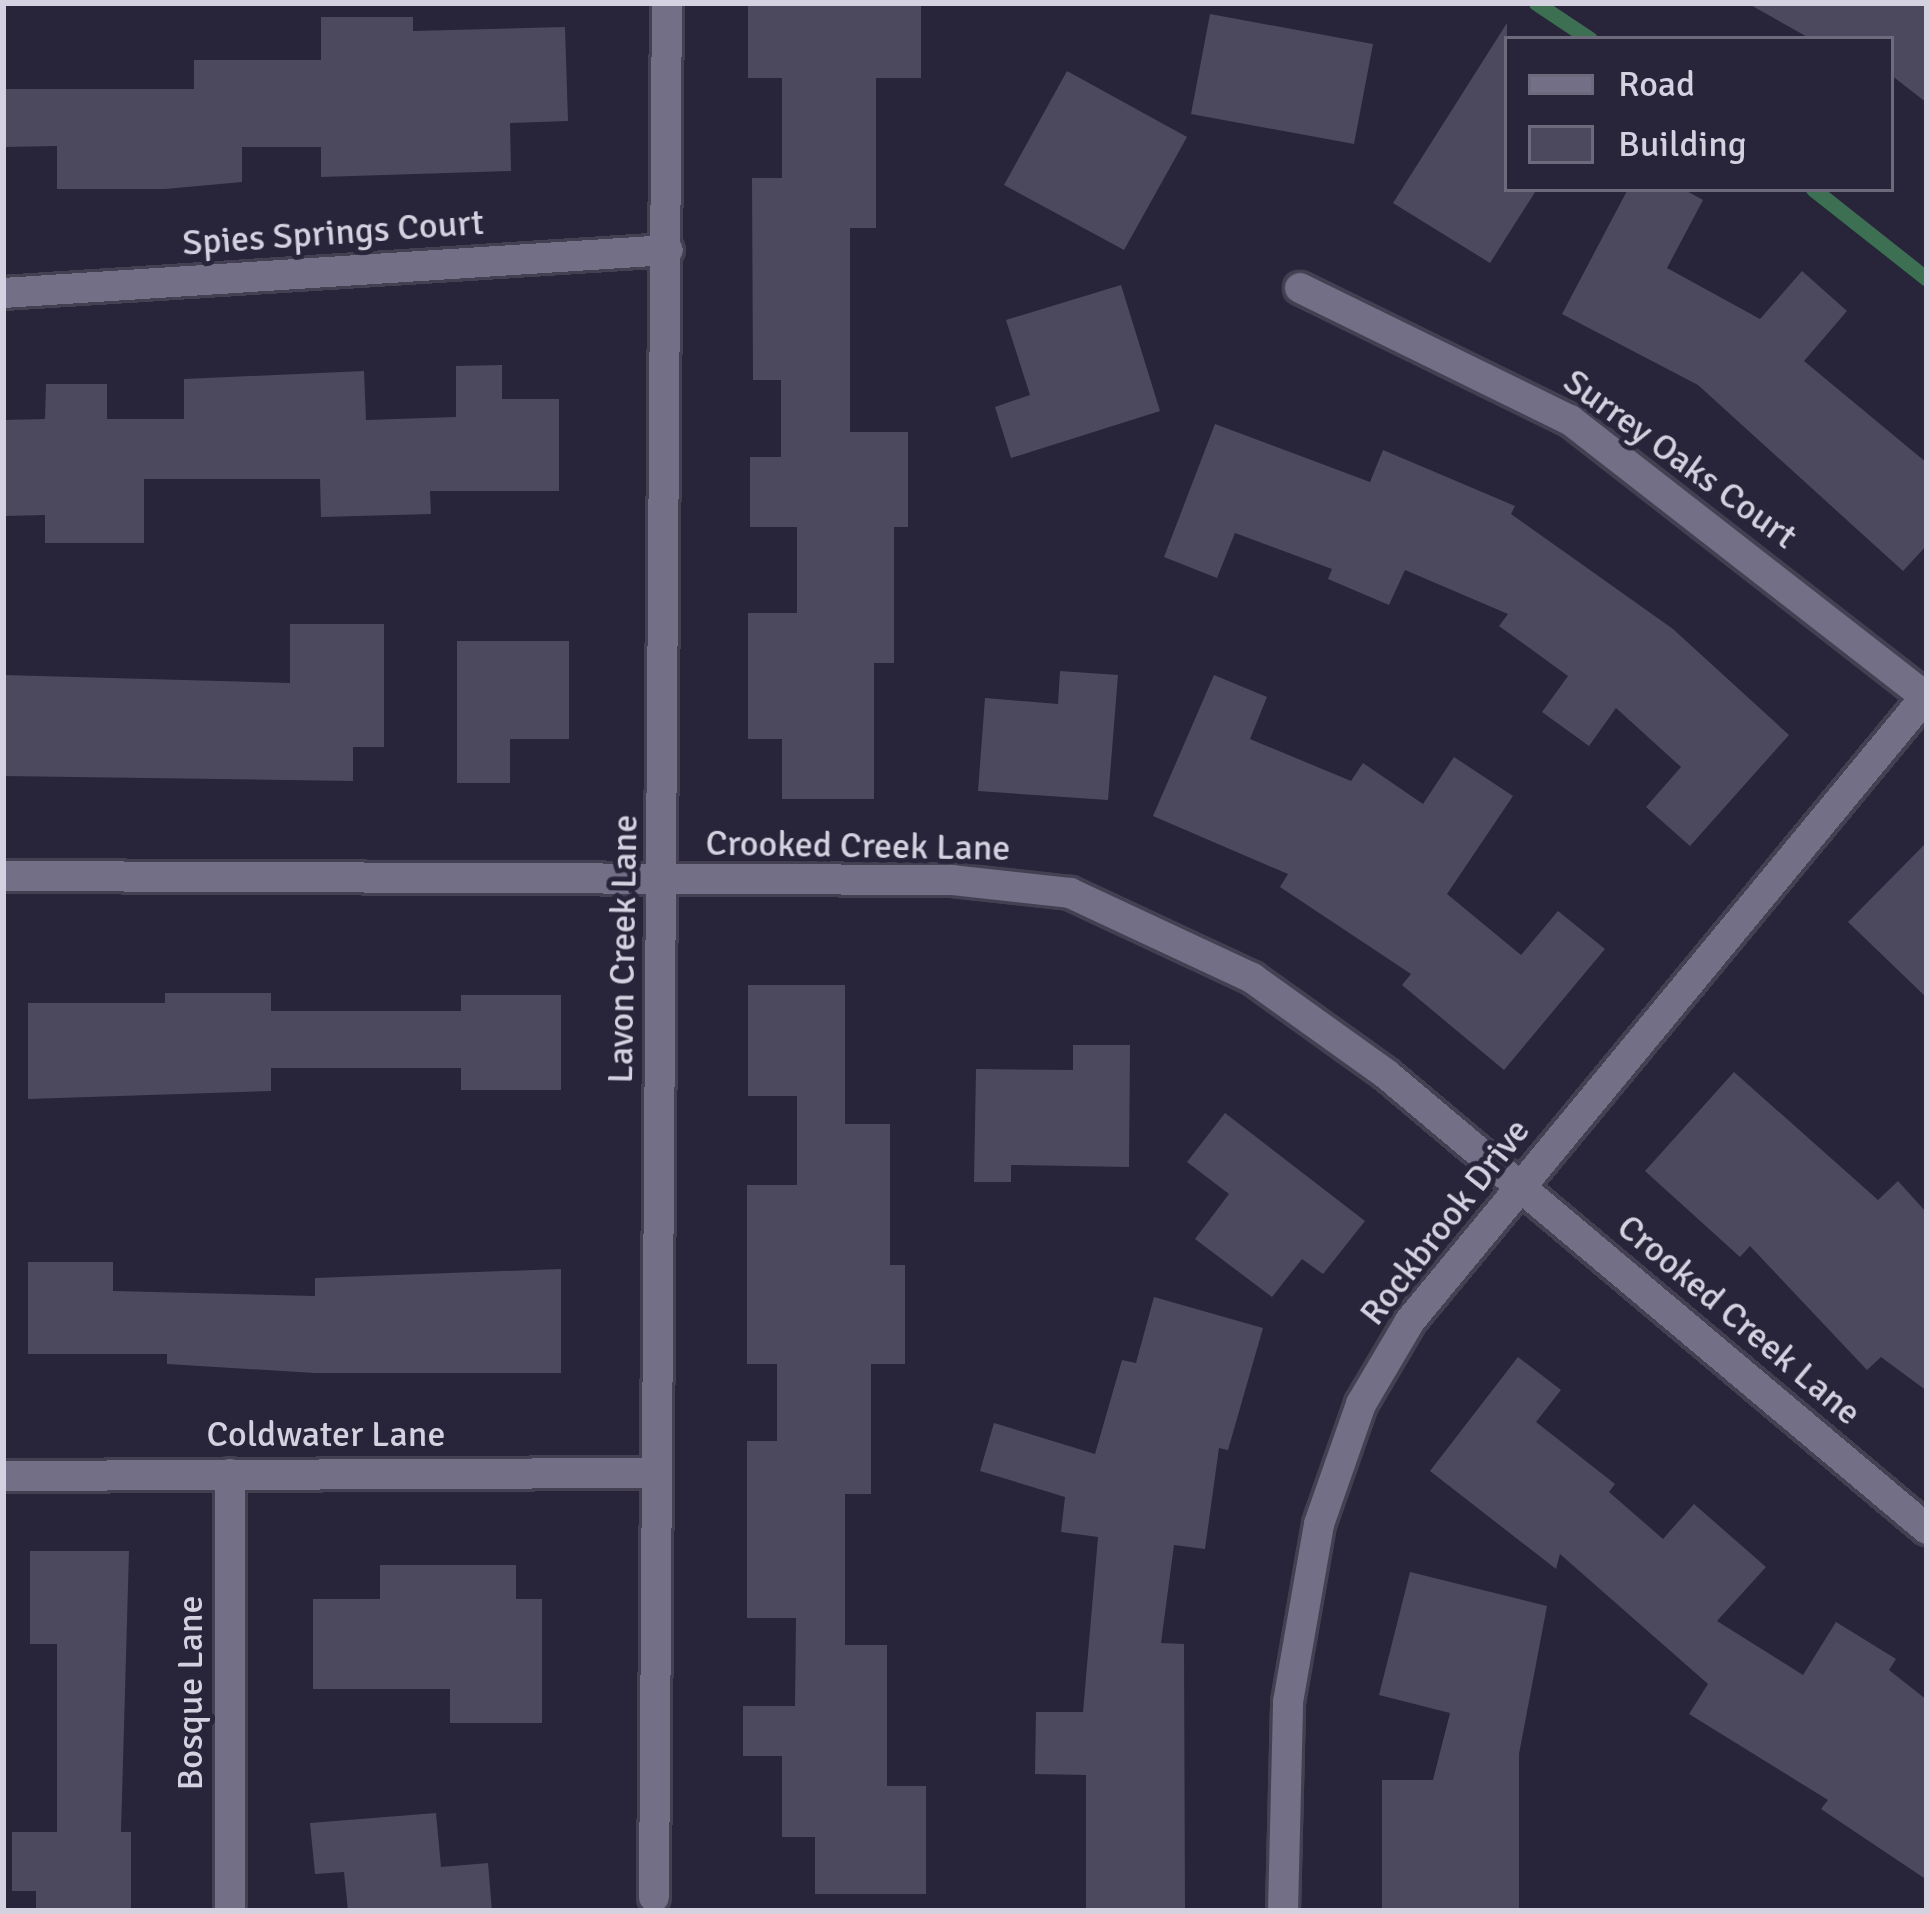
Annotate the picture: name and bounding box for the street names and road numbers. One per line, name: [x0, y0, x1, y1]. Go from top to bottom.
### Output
street label: Spies Springs Court: [181, 201, 485, 265]
street label: Surrey Oaks Court: [1555, 360, 1805, 558]
street label: Lavon Creek Lane: [599, 814, 647, 1084]
street label: Crooked Creek Lane: [705, 822, 1011, 870]
street label: Rockbrook Drive: [1351, 1110, 1539, 1334]
street label: Crooked Creek Lane: [1608, 1205, 1870, 1435]
street label: Coldwater Lane: [207, 1413, 445, 1457]
street label: Bosque Lane: [169, 1595, 213, 1791]

